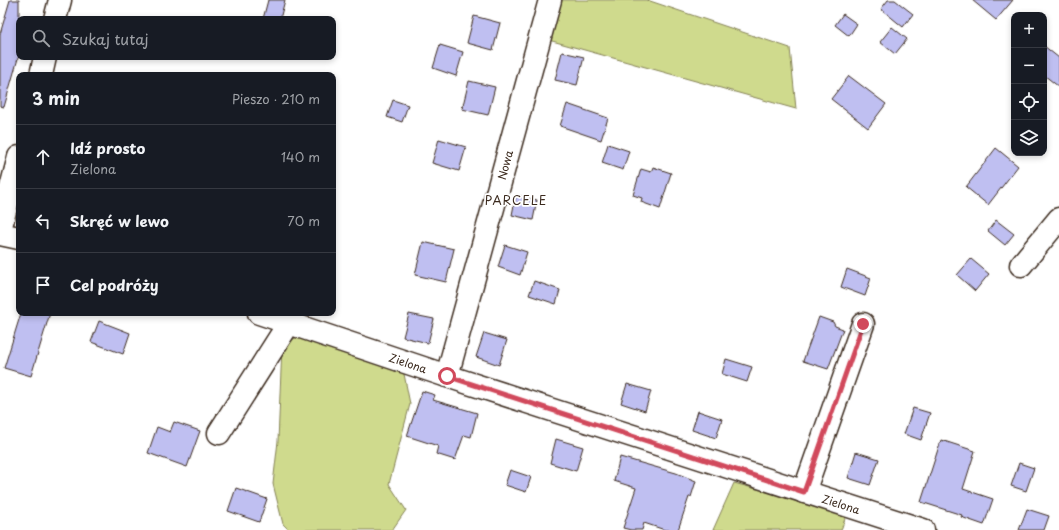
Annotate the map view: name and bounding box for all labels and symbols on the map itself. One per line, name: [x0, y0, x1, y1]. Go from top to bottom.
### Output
street label: Nowa: [493, 148, 517, 182]
district label: PARCELE: [485, 191, 547, 209]
route end: [854, 315, 872, 333]
street label: Zielona: [387, 349, 429, 377]
route start: [438, 367, 456, 385]
street label: Zielona: [820, 490, 862, 518]

